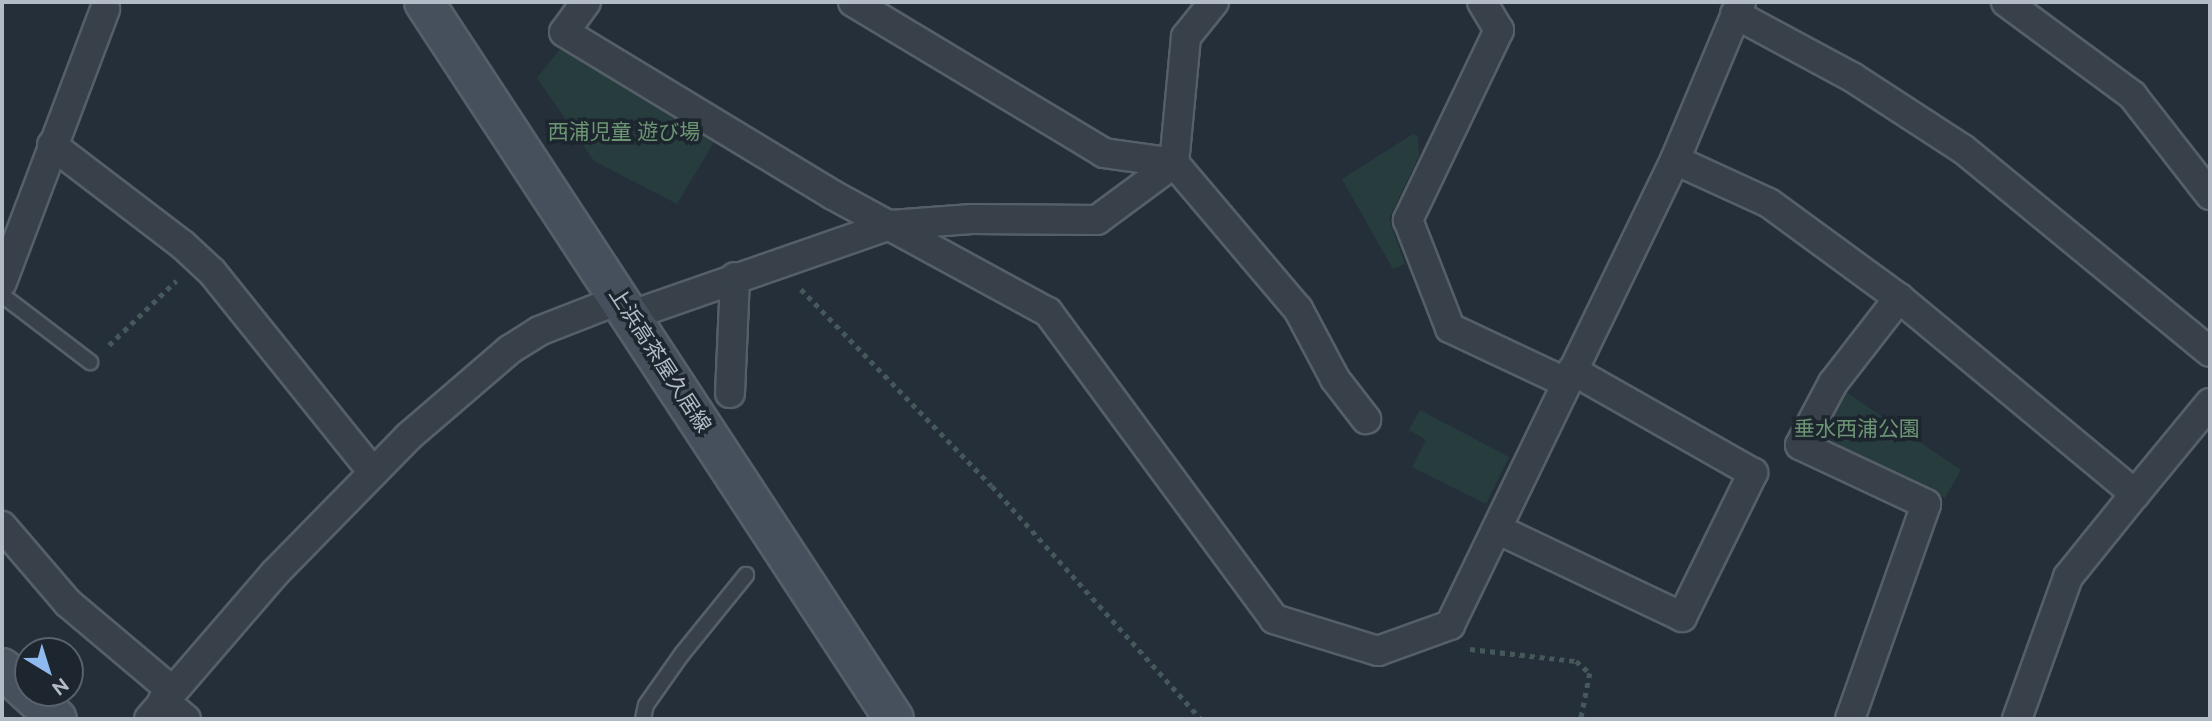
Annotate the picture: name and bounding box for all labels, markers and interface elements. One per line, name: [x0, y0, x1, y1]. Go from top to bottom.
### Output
park label: 西浦児童 遊び場: [548, 119, 700, 145]
street label: 上浜高茶屋久居線: [604, 283, 716, 437]
park label: 垂水西浦公園: [1794, 416, 1920, 442]
north arrow: [14, 637, 84, 707]
text: N: [48, 674, 73, 700]

